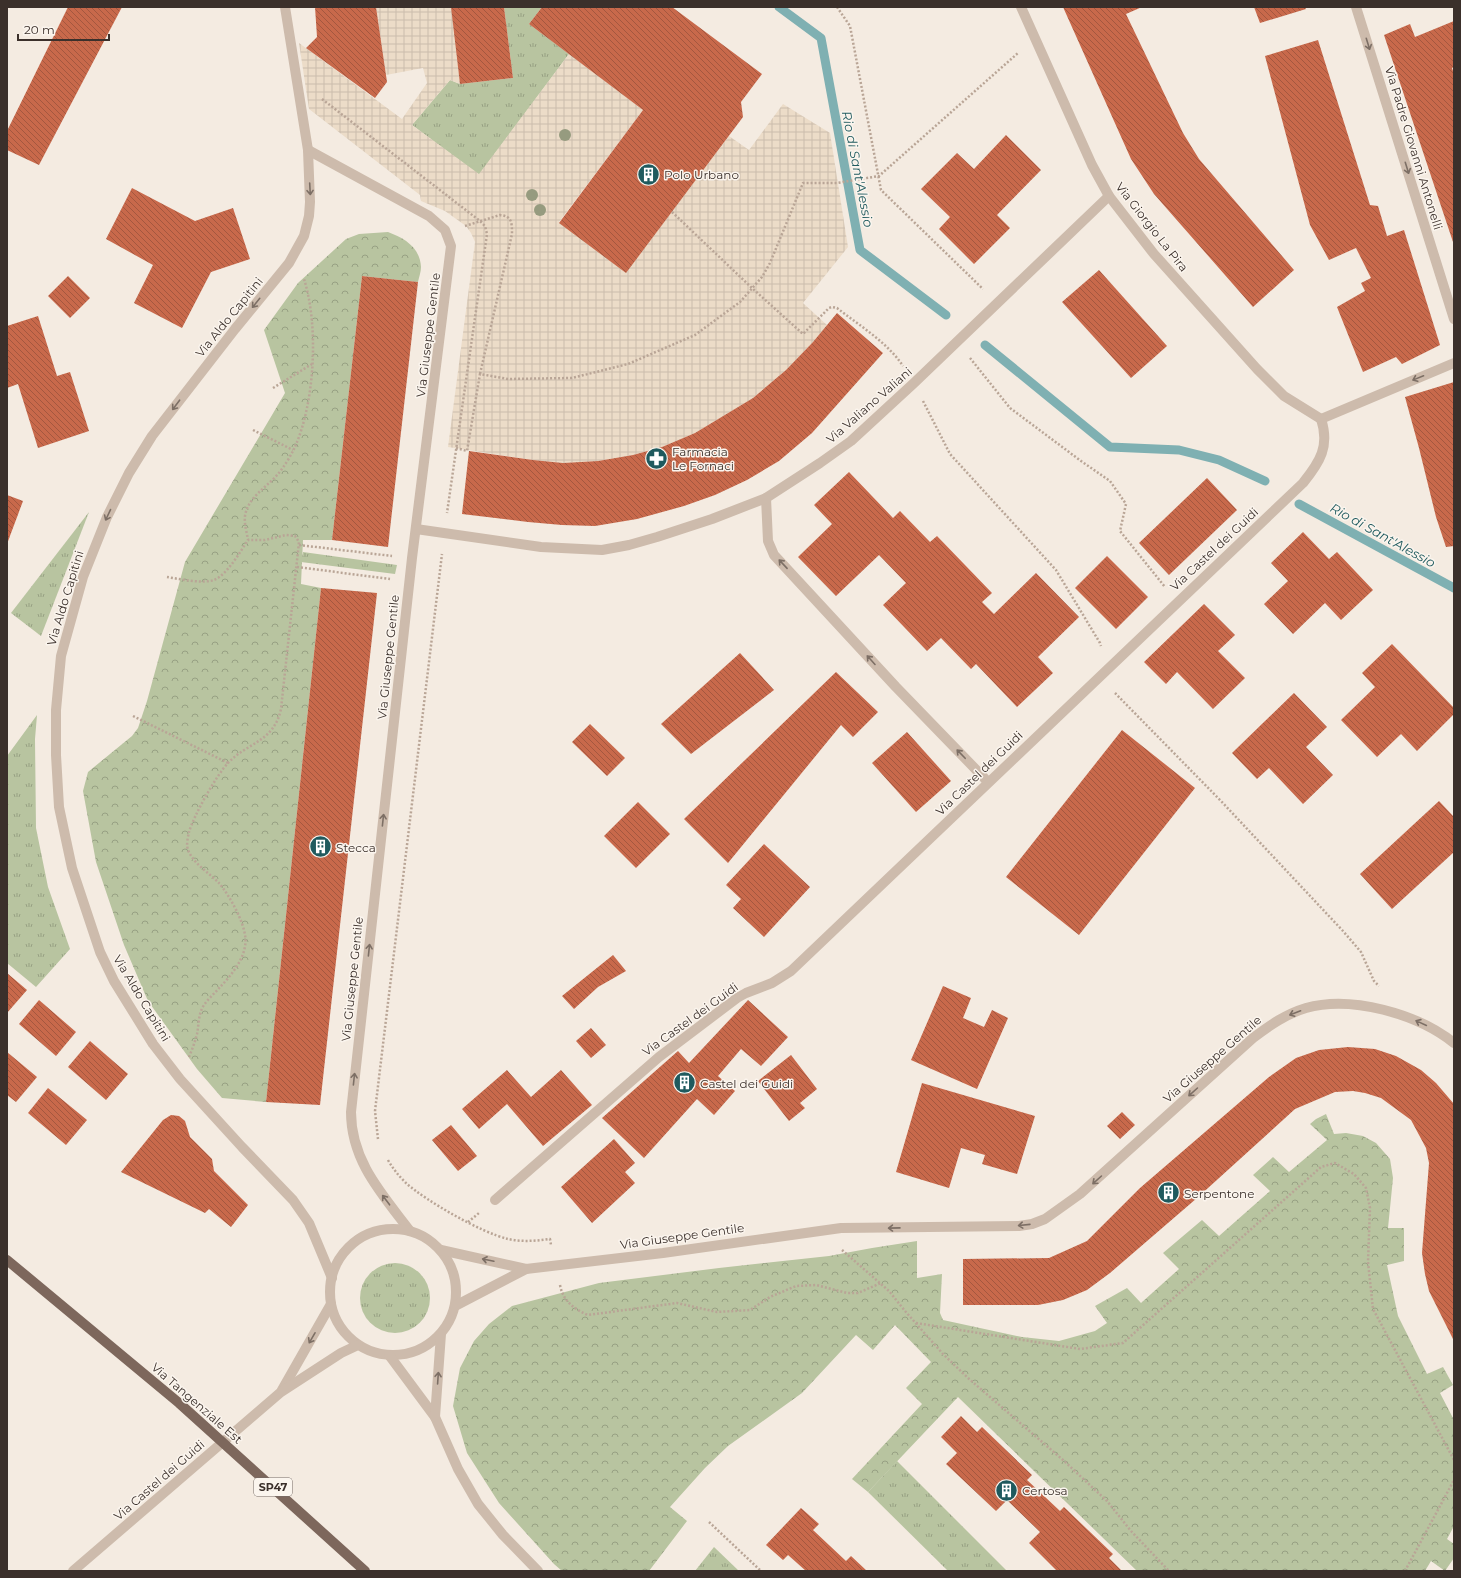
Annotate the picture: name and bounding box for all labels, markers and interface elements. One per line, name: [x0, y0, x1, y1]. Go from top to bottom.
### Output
scale bar: [18, 16, 109, 42]
text: 20 m: [24, 22, 55, 37]
one-way arrow: [1365, 38, 1372, 51]
street label: Via Padre Giovanni Antonelli: [1382, 64, 1446, 232]
water label: Rio di Sant'Alessio: [839, 109, 877, 229]
building icon: Polo Urbano: [635, 161, 661, 187]
one-way arrow: [1404, 162, 1411, 175]
place label: Polo Urbano: [664, 167, 739, 182]
street label: Via Giorgio La Pira: [1113, 179, 1191, 275]
one-way arrow: [306, 182, 313, 195]
street label: Via Giuseppe Gentile: [413, 272, 443, 398]
street label: Via Aldo Capitini: [192, 274, 266, 360]
one-way arrow: [252, 298, 261, 308]
street label: Via Valiano Valiani: [823, 364, 915, 446]
one-way arrow: [1412, 375, 1424, 383]
one-way arrow: [172, 400, 180, 411]
place label: Farmacia Le Fornaci: [672, 444, 734, 473]
pharmacy icon: Farmacia Le Fornaci: [643, 445, 669, 471]
water label: Rio di Sant'Alessio: [1327, 499, 1439, 571]
street label: Via Castel dei Guidi: [1167, 504, 1261, 594]
one-way arrow: [104, 509, 111, 521]
street label: Via Aldo Capitini: [43, 549, 87, 647]
one-way arrow: [779, 560, 788, 570]
street label: Via Giuseppe Gentile: [374, 594, 402, 720]
one-way arrow: [867, 655, 876, 665]
street label: Via Castel dei Guidi: [932, 728, 1026, 818]
one-way arrow: [956, 749, 965, 759]
one-way arrow: [379, 814, 387, 827]
building icon: Stecca: [308, 834, 334, 860]
place label: Stecca: [336, 840, 376, 855]
street label: Via Giuseppe Gentile: [338, 916, 366, 1042]
one-way arrow: [365, 944, 372, 957]
street label: Via Aldo Capitini: [110, 952, 174, 1044]
street label: Via Castel dei Guidi: [639, 979, 741, 1059]
one-way arrow: [1289, 1009, 1301, 1017]
street label: Via Giuseppe Gentile: [1160, 1012, 1264, 1106]
one-way arrow: [1415, 1019, 1427, 1026]
building icon: Castel dei Guidi: [671, 1070, 697, 1096]
one-way arrow: [350, 1073, 358, 1086]
place label: Castel dei Guidi: [700, 1076, 793, 1091]
one-way arrow: [1188, 1088, 1198, 1097]
one-way arrow: [1092, 1175, 1102, 1184]
building icon: Serpentone: [1156, 1180, 1182, 1206]
place label: Serpentone: [1184, 1186, 1254, 1201]
one-way arrow: [382, 1194, 390, 1205]
street label: Via Giuseppe Gentile: [619, 1220, 745, 1252]
one-way arrow: [1018, 1221, 1031, 1229]
one-way arrow: [888, 1224, 901, 1232]
one-way arrow: [482, 1256, 495, 1264]
one-way arrow: [307, 1332, 315, 1344]
street label: Via Tangenziale Est: [148, 1359, 246, 1447]
one-way arrow: [434, 1372, 441, 1385]
street label: Via Castel dei Guidi: [111, 1437, 207, 1523]
building icon: Certosa: [993, 1477, 1019, 1503]
road number: SP47: [254, 1478, 292, 1496]
place label: Certosa: [1022, 1483, 1068, 1498]

